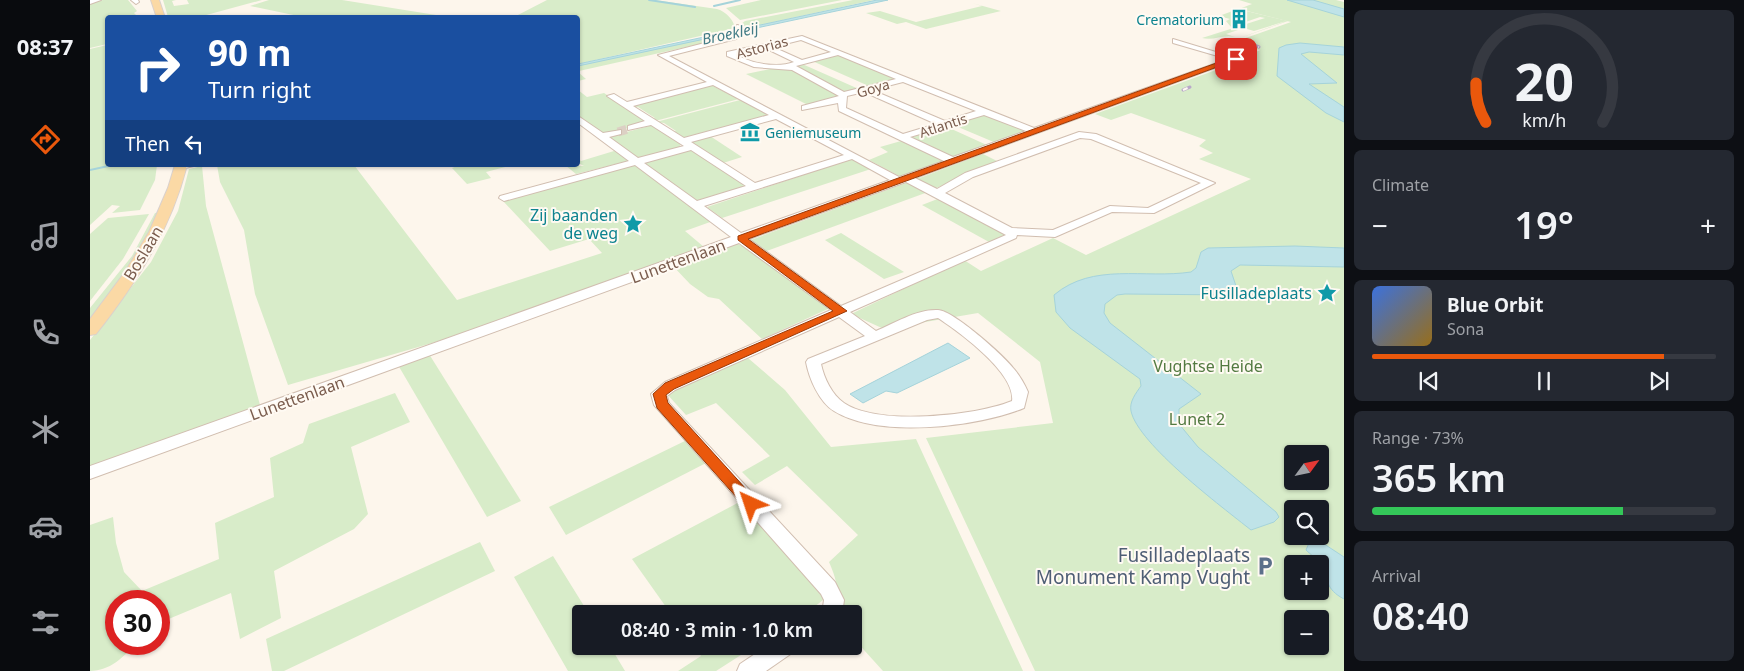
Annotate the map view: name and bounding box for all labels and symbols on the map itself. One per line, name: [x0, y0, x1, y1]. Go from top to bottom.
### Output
building icon: Crematorium: [1228, 8, 1250, 30]
place label: Crematorium: [1136, 10, 1224, 29]
water label: Broekleij: [700, 17, 761, 49]
street label: Astorias: [734, 31, 790, 63]
pin: [1215, 38, 1257, 80]
street label: Goya: [854, 74, 892, 102]
street label: Atlantis: [917, 108, 970, 142]
museum icon: Geniemuseum: [739, 121, 761, 143]
place label: Geniemuseum: [765, 123, 861, 142]
place label: Zij baanden de weg: [530, 204, 618, 244]
place icon: Zij baanden de weg: [622, 213, 644, 235]
street label: Boslaan: [118, 222, 168, 284]
street label: Lunettenlaan: [627, 234, 729, 288]
place label: Fusilladeplaats: [1201, 282, 1312, 304]
place icon: Fusilladeplaats: [1316, 282, 1338, 304]
park label: Vughtse Heide: [1153, 355, 1263, 377]
street label: Lunettenlaan: [246, 371, 348, 425]
park label: Lunet 2: [1169, 408, 1225, 430]
north arrow: [1284, 445, 1329, 490]
position arrow: [724, 477, 776, 529]
place label: Fusilladeplaats Monument Kamp Vught: [1036, 542, 1250, 590]
parking icon: Fusilladeplaats Monument Kamp Vught: [1254, 555, 1276, 577]
speed limit sign: 30: [105, 590, 170, 655]

